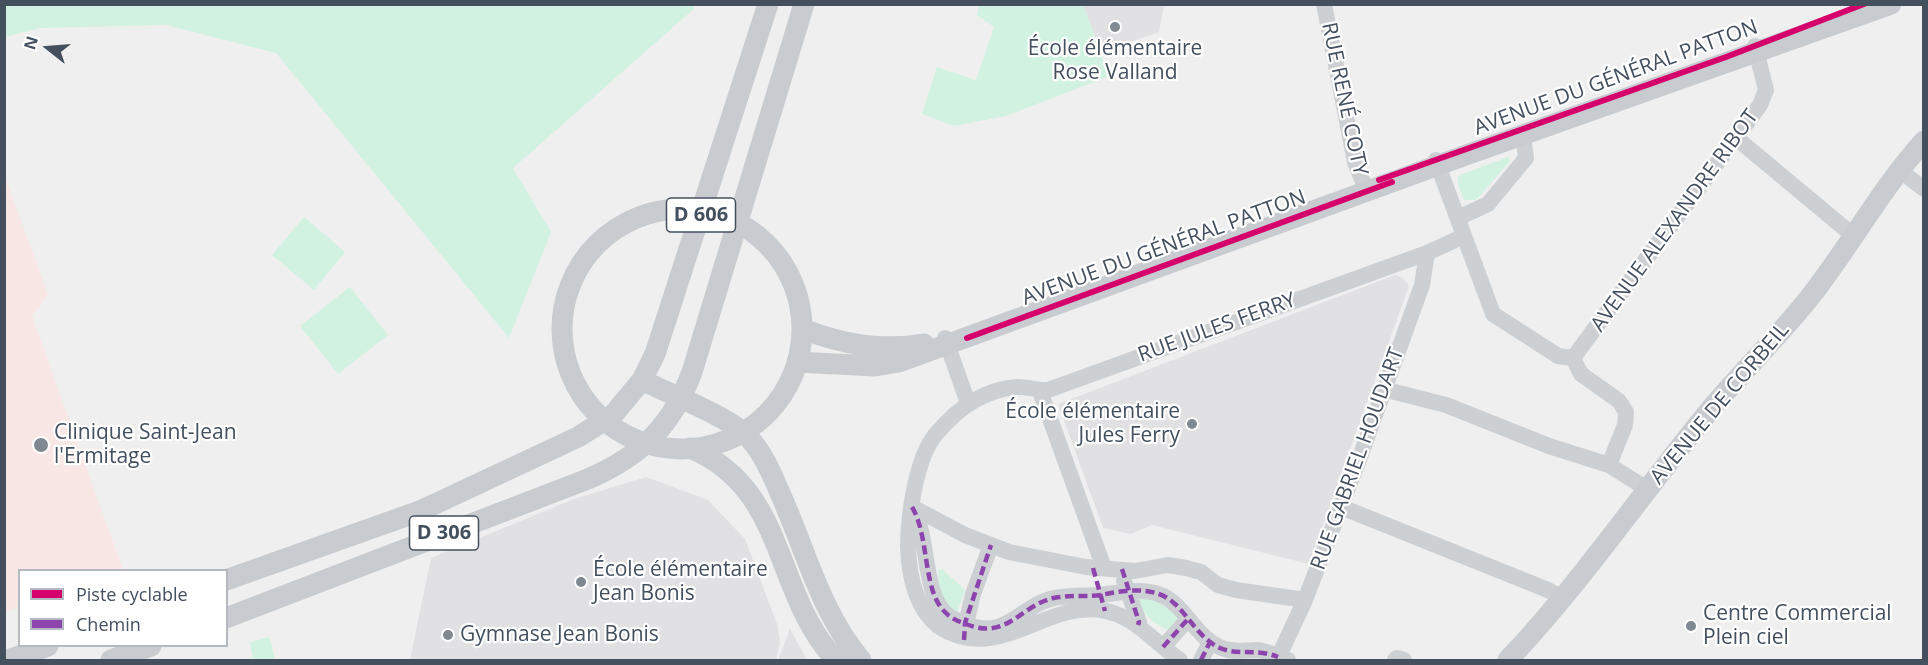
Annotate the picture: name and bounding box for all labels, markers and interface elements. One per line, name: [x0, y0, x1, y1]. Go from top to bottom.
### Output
street label: AVENUE DU GÉNÉRAL PATTON: [1471, 15, 1761, 141]
north arrow: [18, 18, 78, 78]
marker: École élémentaire Rose Valland: [1108, 20, 1122, 34]
street label: RUE RENÉ COTY: [1315, 20, 1373, 178]
text: N: [18, 33, 43, 52]
place label: École élémentaire Rose Valland: [1028, 36, 1202, 86]
street label: AVENUE ALEXANDRE RIBOT: [1586, 105, 1764, 337]
street label: AVENUE DU GÉNÉRAL PATTON: [1019, 185, 1309, 311]
road number: D 606: [666, 198, 736, 232]
street label: RUE JULES FERRY: [1135, 288, 1299, 368]
street label: AVENUE DE CORBEIL: [1645, 318, 1795, 490]
street label: RUE GABRIEL HOUDART: [1306, 344, 1410, 574]
place label: École élémentaire Jules Ferry: [1005, 399, 1180, 449]
marker: École élémentaire Jules Ferry: [1185, 417, 1199, 431]
place label: Clinique Saint-Jean l'Ermitage: [54, 420, 237, 470]
marker: Clinique Saint-Jean l'Ermitage: [32, 436, 50, 454]
road number: D 306: [410, 516, 478, 550]
place label: École élémentaire Jean Bonis: [593, 557, 768, 607]
legend: [18, 569, 228, 647]
marker: École élémentaire Jean Bonis: [574, 575, 588, 589]
text: Piste cyclable: [76, 582, 188, 606]
place label: Centre Commercial Plein ciel: [1703, 601, 1892, 651]
text: Chemin: [76, 612, 141, 636]
marker: Centre Commercial Plein ciel: [1684, 619, 1698, 633]
place label: Gymnase Jean Bonis: [460, 622, 659, 648]
marker: Gymnase Jean Bonis: [441, 628, 455, 642]

